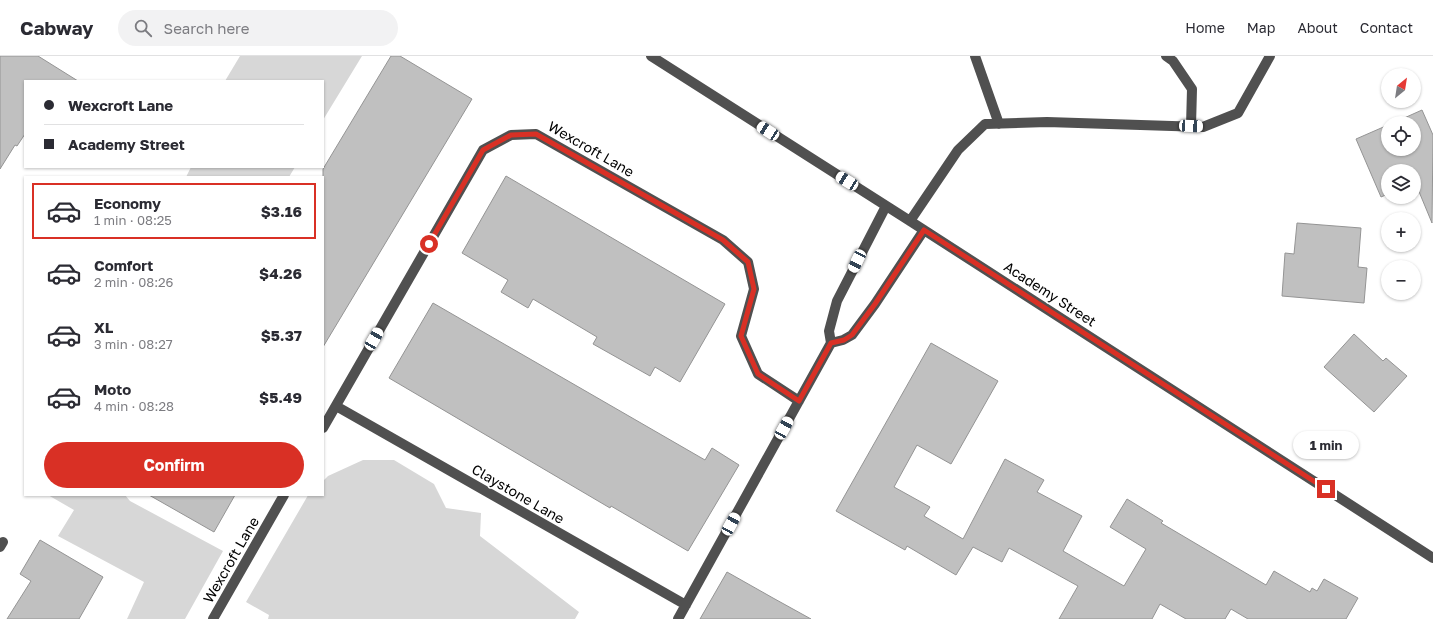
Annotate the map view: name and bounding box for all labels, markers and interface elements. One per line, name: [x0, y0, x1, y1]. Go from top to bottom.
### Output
search box: [118, 10, 398, 46]
text: Cabway: [20, 16, 94, 39]
icon: search: [132, 17, 154, 39]
text: Search here: [164, 19, 249, 37]
text: Home: [1185, 19, 1225, 36]
text: Map: [1247, 19, 1275, 36]
text: About: [1297, 19, 1338, 36]
text: Contact: [1360, 19, 1413, 36]
north arrow: [1381, 68, 1421, 108]
map controls: [1381, 68, 1421, 300]
text: Wexcroft Lane: [68, 96, 173, 114]
button: locate: [1381, 116, 1421, 156]
street label: Wexcroft Lane: [545, 117, 637, 180]
car: [755, 119, 781, 143]
car: [1179, 119, 1203, 133]
text: Academy Street: [68, 135, 185, 153]
button: layers: [1381, 164, 1421, 204]
car: [834, 170, 860, 192]
icon: car: [46, 193, 82, 229]
text: Economy: [94, 194, 161, 212]
text: $3.16: [261, 202, 302, 220]
text: 1 min · 08:25: [94, 212, 172, 228]
button: +: [1381, 212, 1421, 252]
route start: [420, 235, 438, 253]
car: [846, 248, 868, 274]
icon: car: [46, 255, 82, 291]
text: Comfort: [94, 256, 153, 274]
street label: Academy Street: [1001, 257, 1100, 330]
button: −: [1381, 260, 1421, 300]
text: $4.26: [259, 264, 302, 282]
text: 2 min · 08:26: [94, 274, 173, 290]
icon: car: [46, 317, 82, 353]
text: XL: [94, 318, 113, 336]
text: $5.37: [261, 326, 302, 344]
car: [363, 326, 385, 352]
text: 3 min · 08:27: [94, 336, 173, 352]
icon: car: [46, 379, 82, 415]
text: Moto: [94, 380, 131, 398]
text: $5.49: [259, 388, 302, 406]
text: 4 min · 08:28: [94, 398, 174, 414]
car: [773, 415, 795, 441]
callout: 1 min: [1293, 431, 1359, 459]
text: 1 min: [1310, 437, 1342, 453]
button: Confirm: [44, 442, 304, 488]
street label: Claystone Lane: [469, 460, 567, 527]
route end: [1317, 480, 1335, 498]
car: [720, 511, 742, 537]
street label: Wexcroft Lane: [199, 514, 262, 606]

